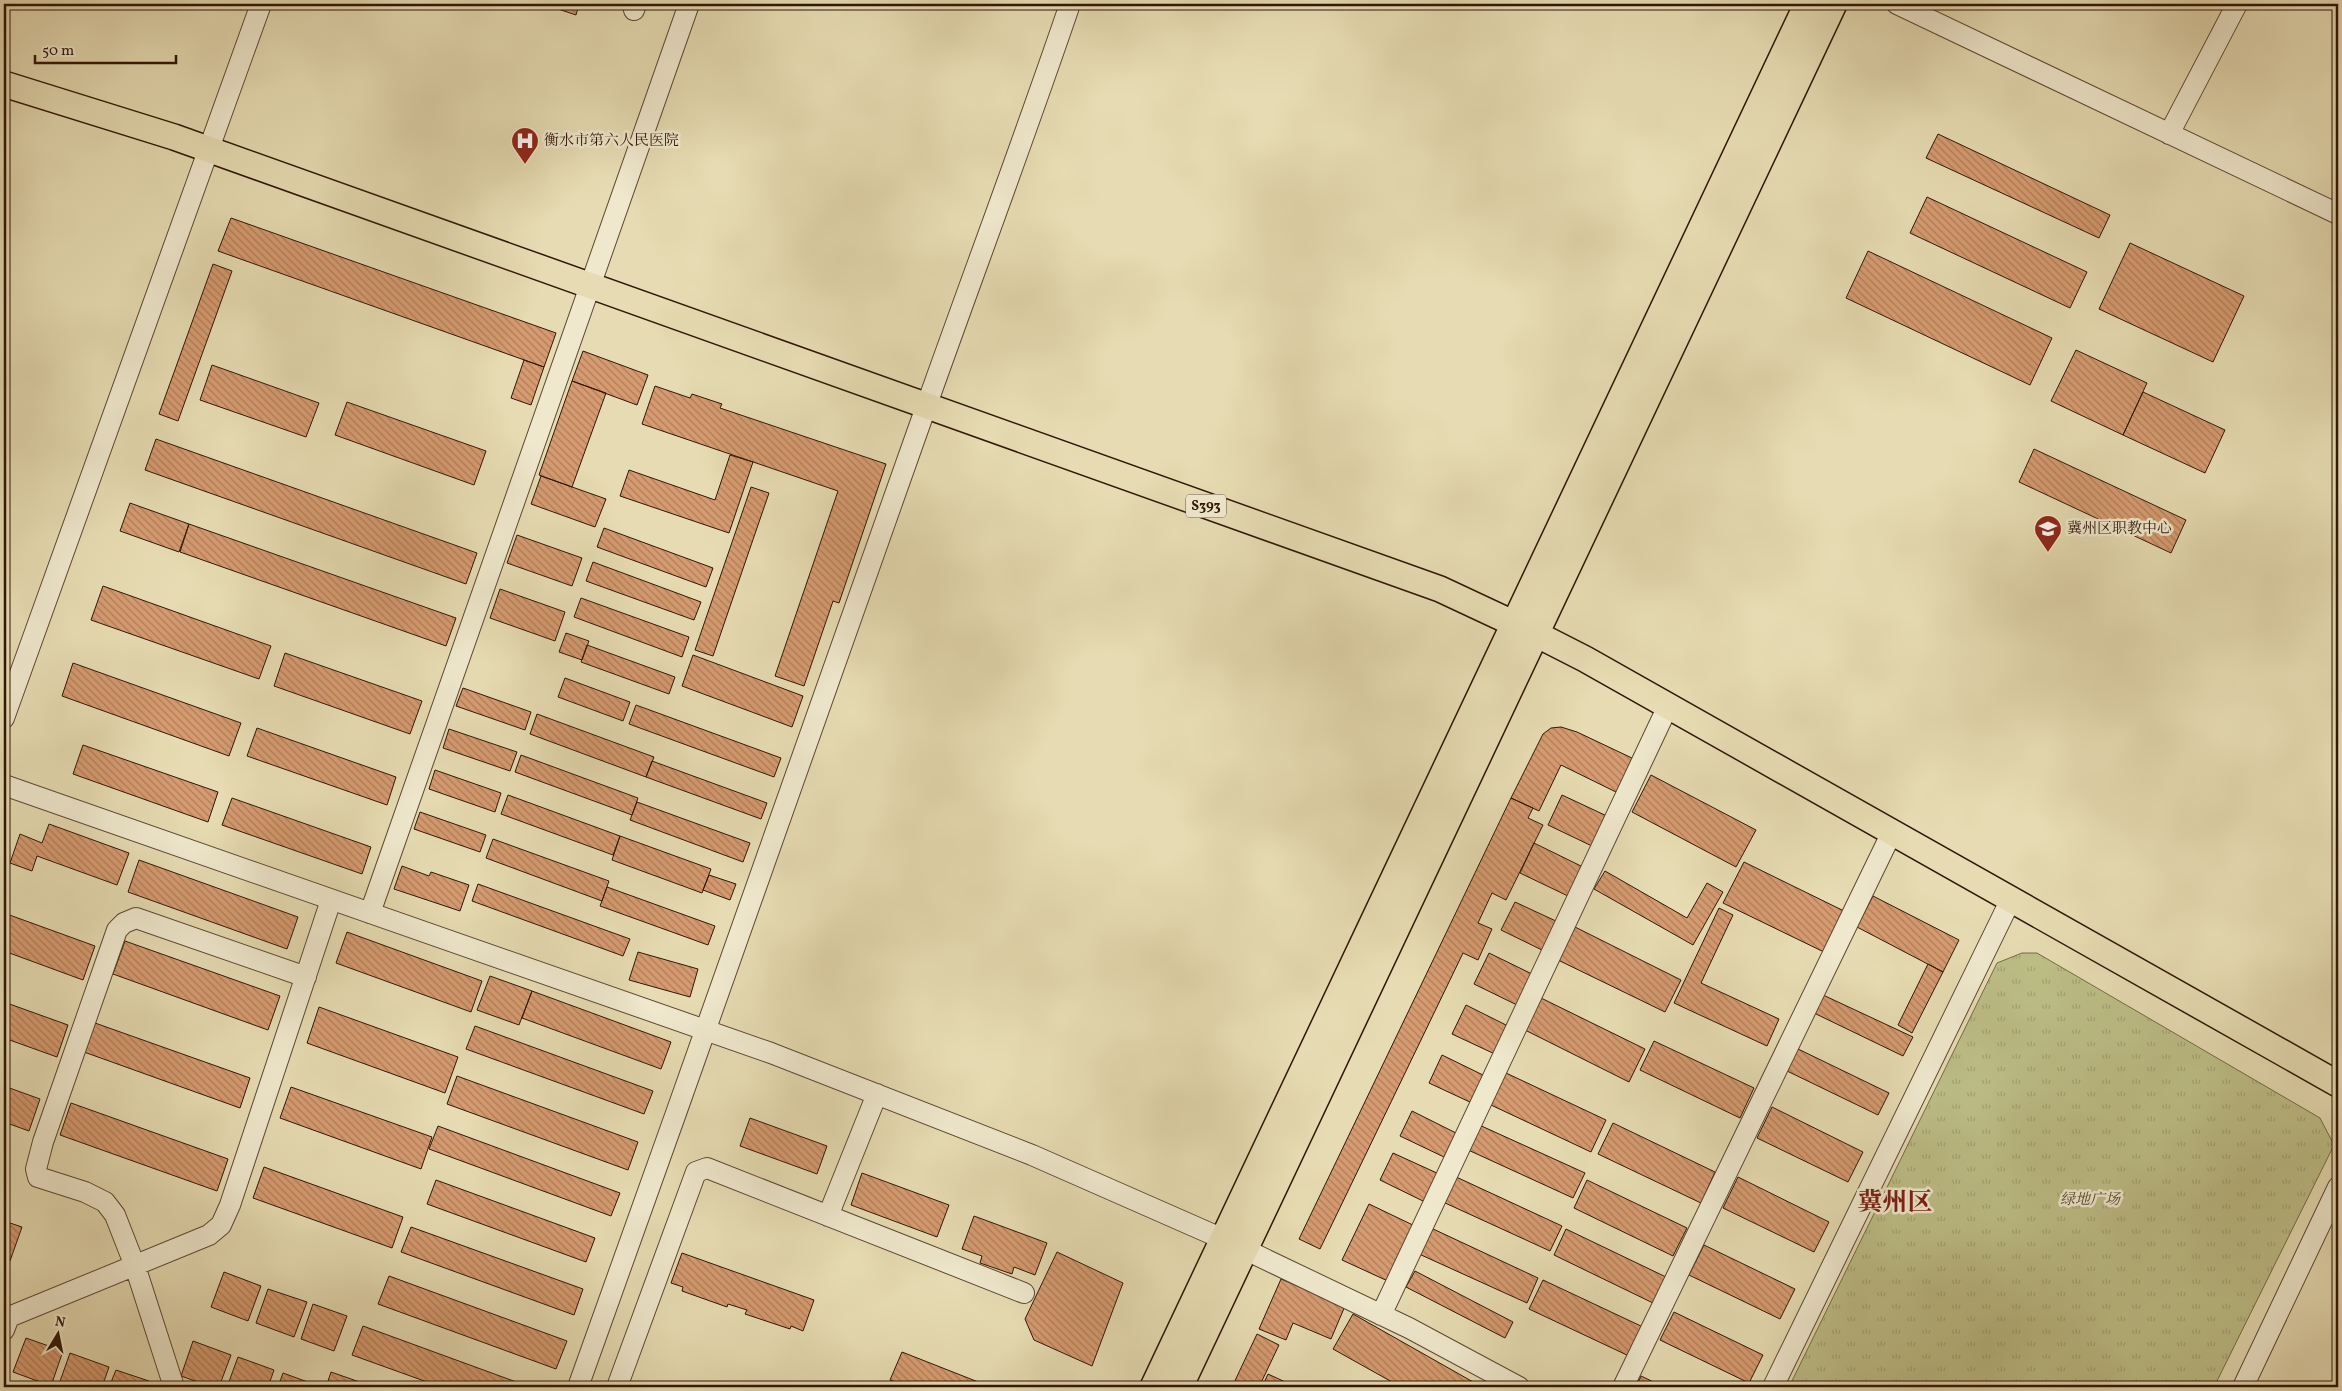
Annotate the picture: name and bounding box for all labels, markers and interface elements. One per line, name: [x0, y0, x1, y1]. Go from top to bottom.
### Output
scale bar: [35, 32, 176, 64]
text: 50 m: [42, 41, 74, 62]
hospital icon: 衡水市第六人民医院: [510, 126, 540, 165]
place label: 衡水市第六人民医院: [544, 131, 679, 152]
road number: S393: [1186, 494, 1226, 518]
school or university icon: 冀州区职教中心: [2033, 514, 2063, 553]
place label: 冀州区职教中心: [2067, 519, 2172, 540]
district label: 冀州区: [1857, 1186, 1933, 1221]
park label: 绿地广场: [2060, 1190, 2122, 1211]
north arrow: [32, 1308, 82, 1358]
text: N: [53, 1312, 67, 1333]

